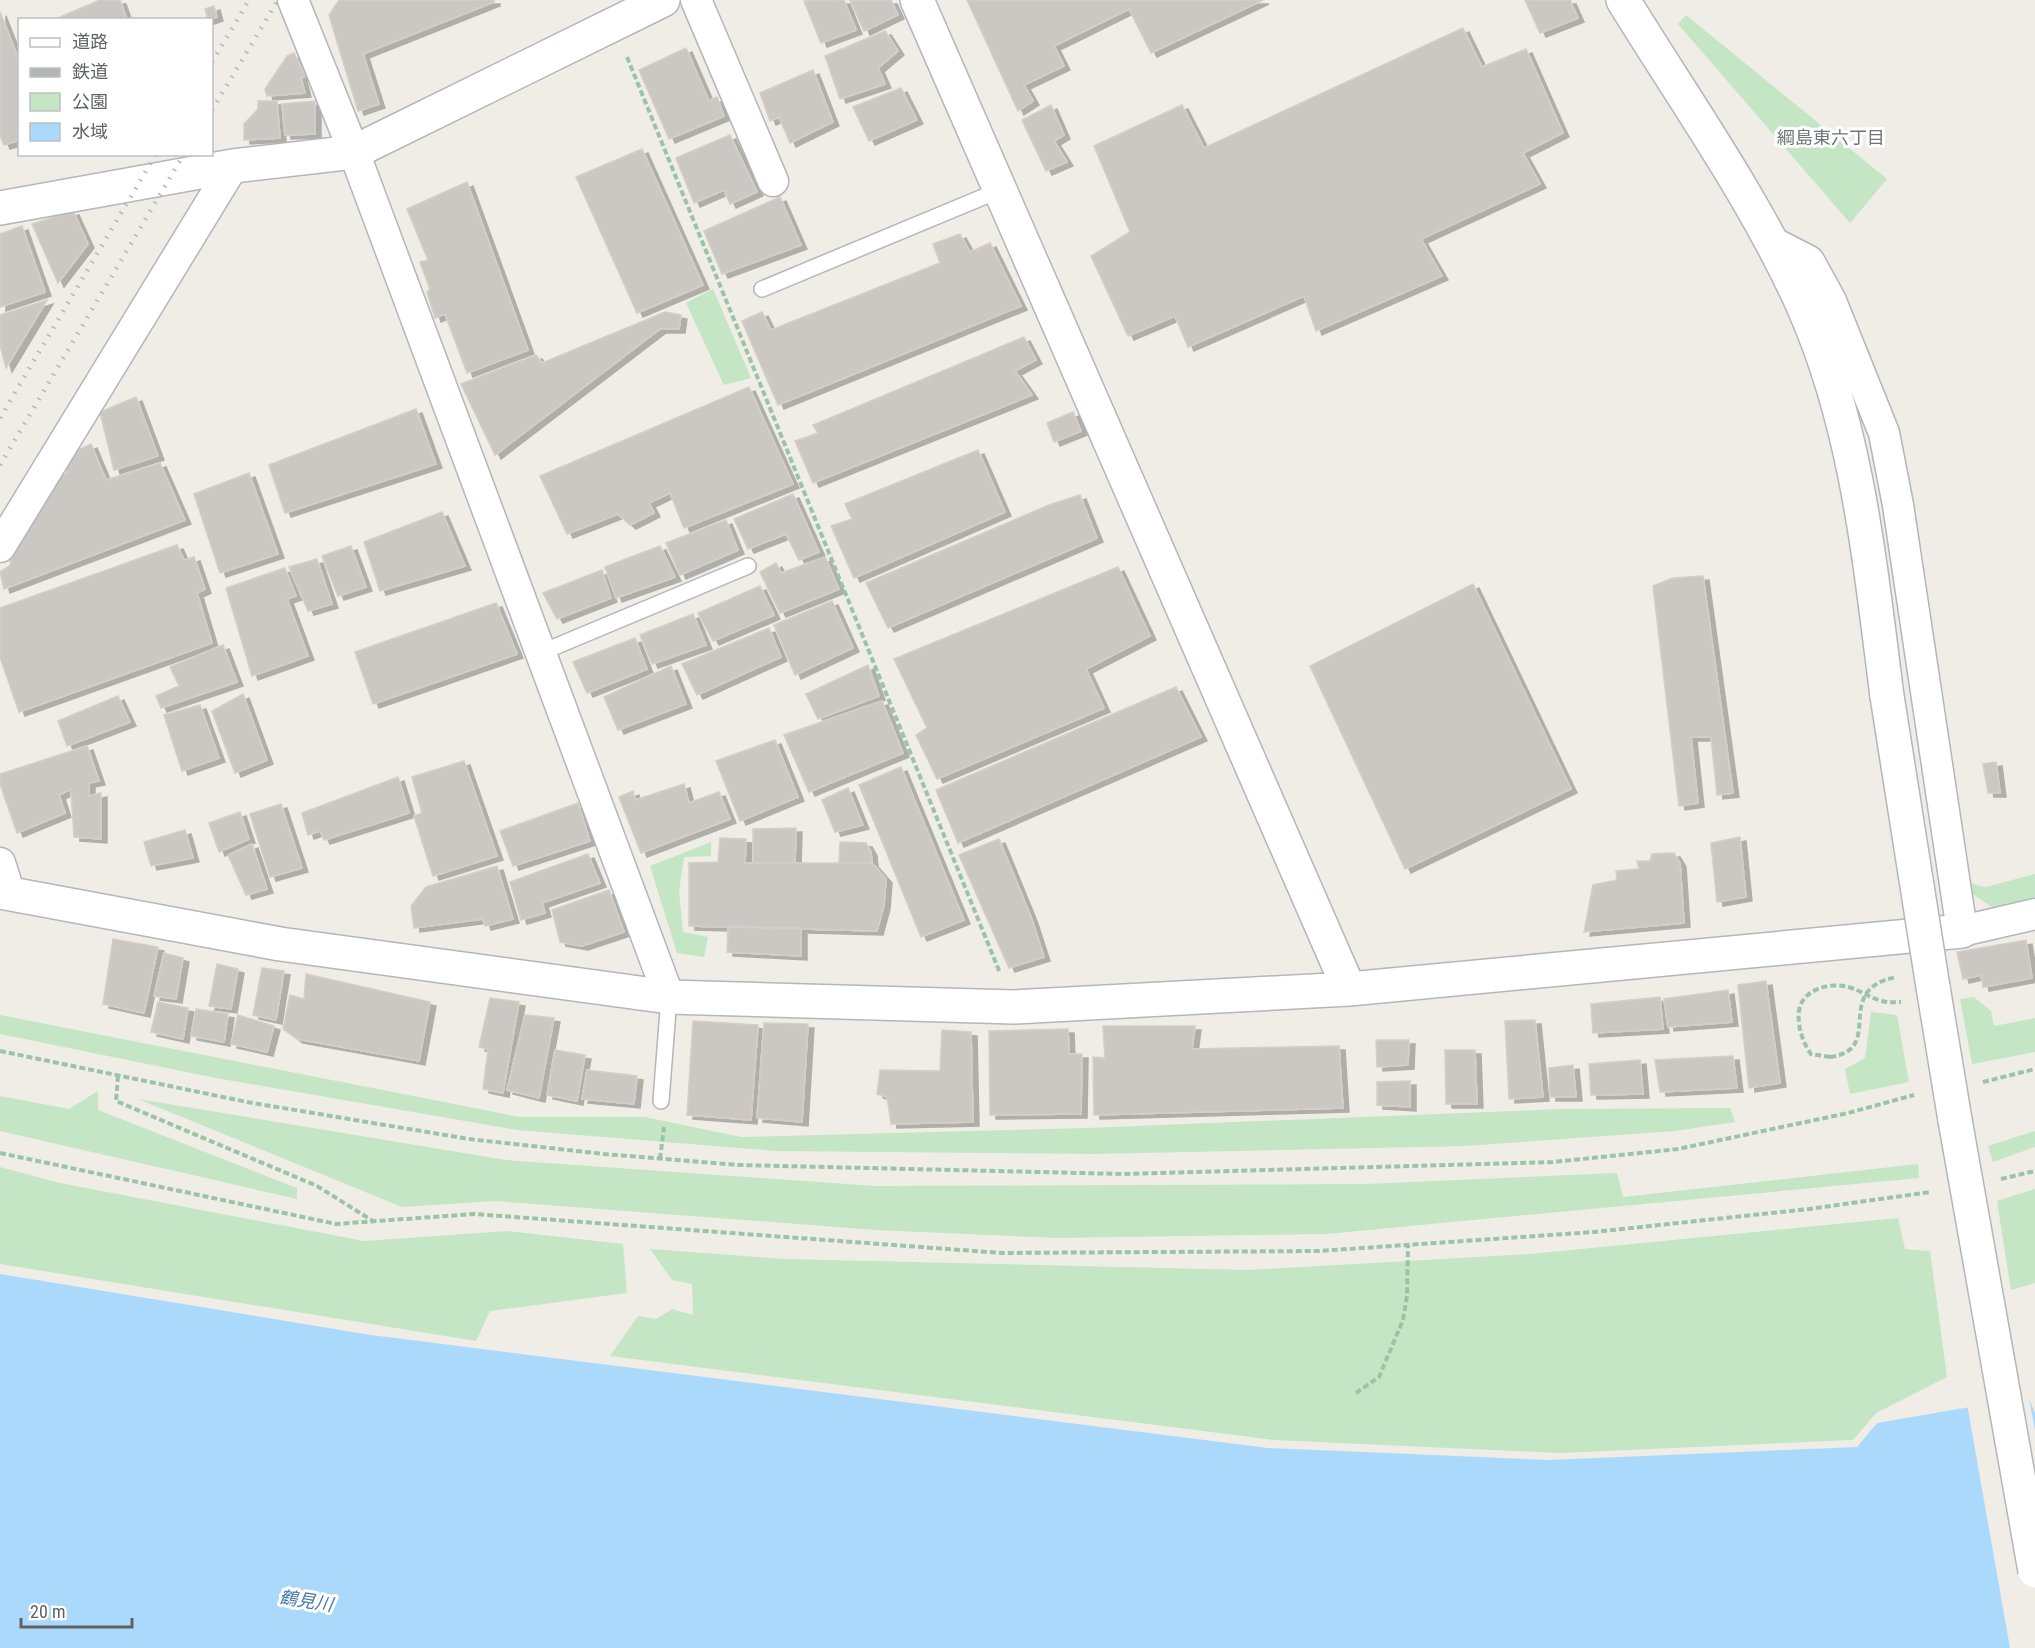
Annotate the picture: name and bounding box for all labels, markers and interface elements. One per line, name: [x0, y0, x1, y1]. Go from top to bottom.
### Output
legend: [18, 18, 213, 156]
text: 道路: [72, 31, 108, 52]
text: 鉄道: [72, 61, 108, 82]
text: 公園: [72, 91, 108, 112]
text: 水域: [72, 121, 108, 142]
district label: 綱島東六丁目: [1777, 127, 1885, 148]
water label: 鶴見川: [278, 1586, 336, 1615]
scale bar: [21, 1591, 132, 1629]
text: 20 m: [30, 1601, 65, 1622]

